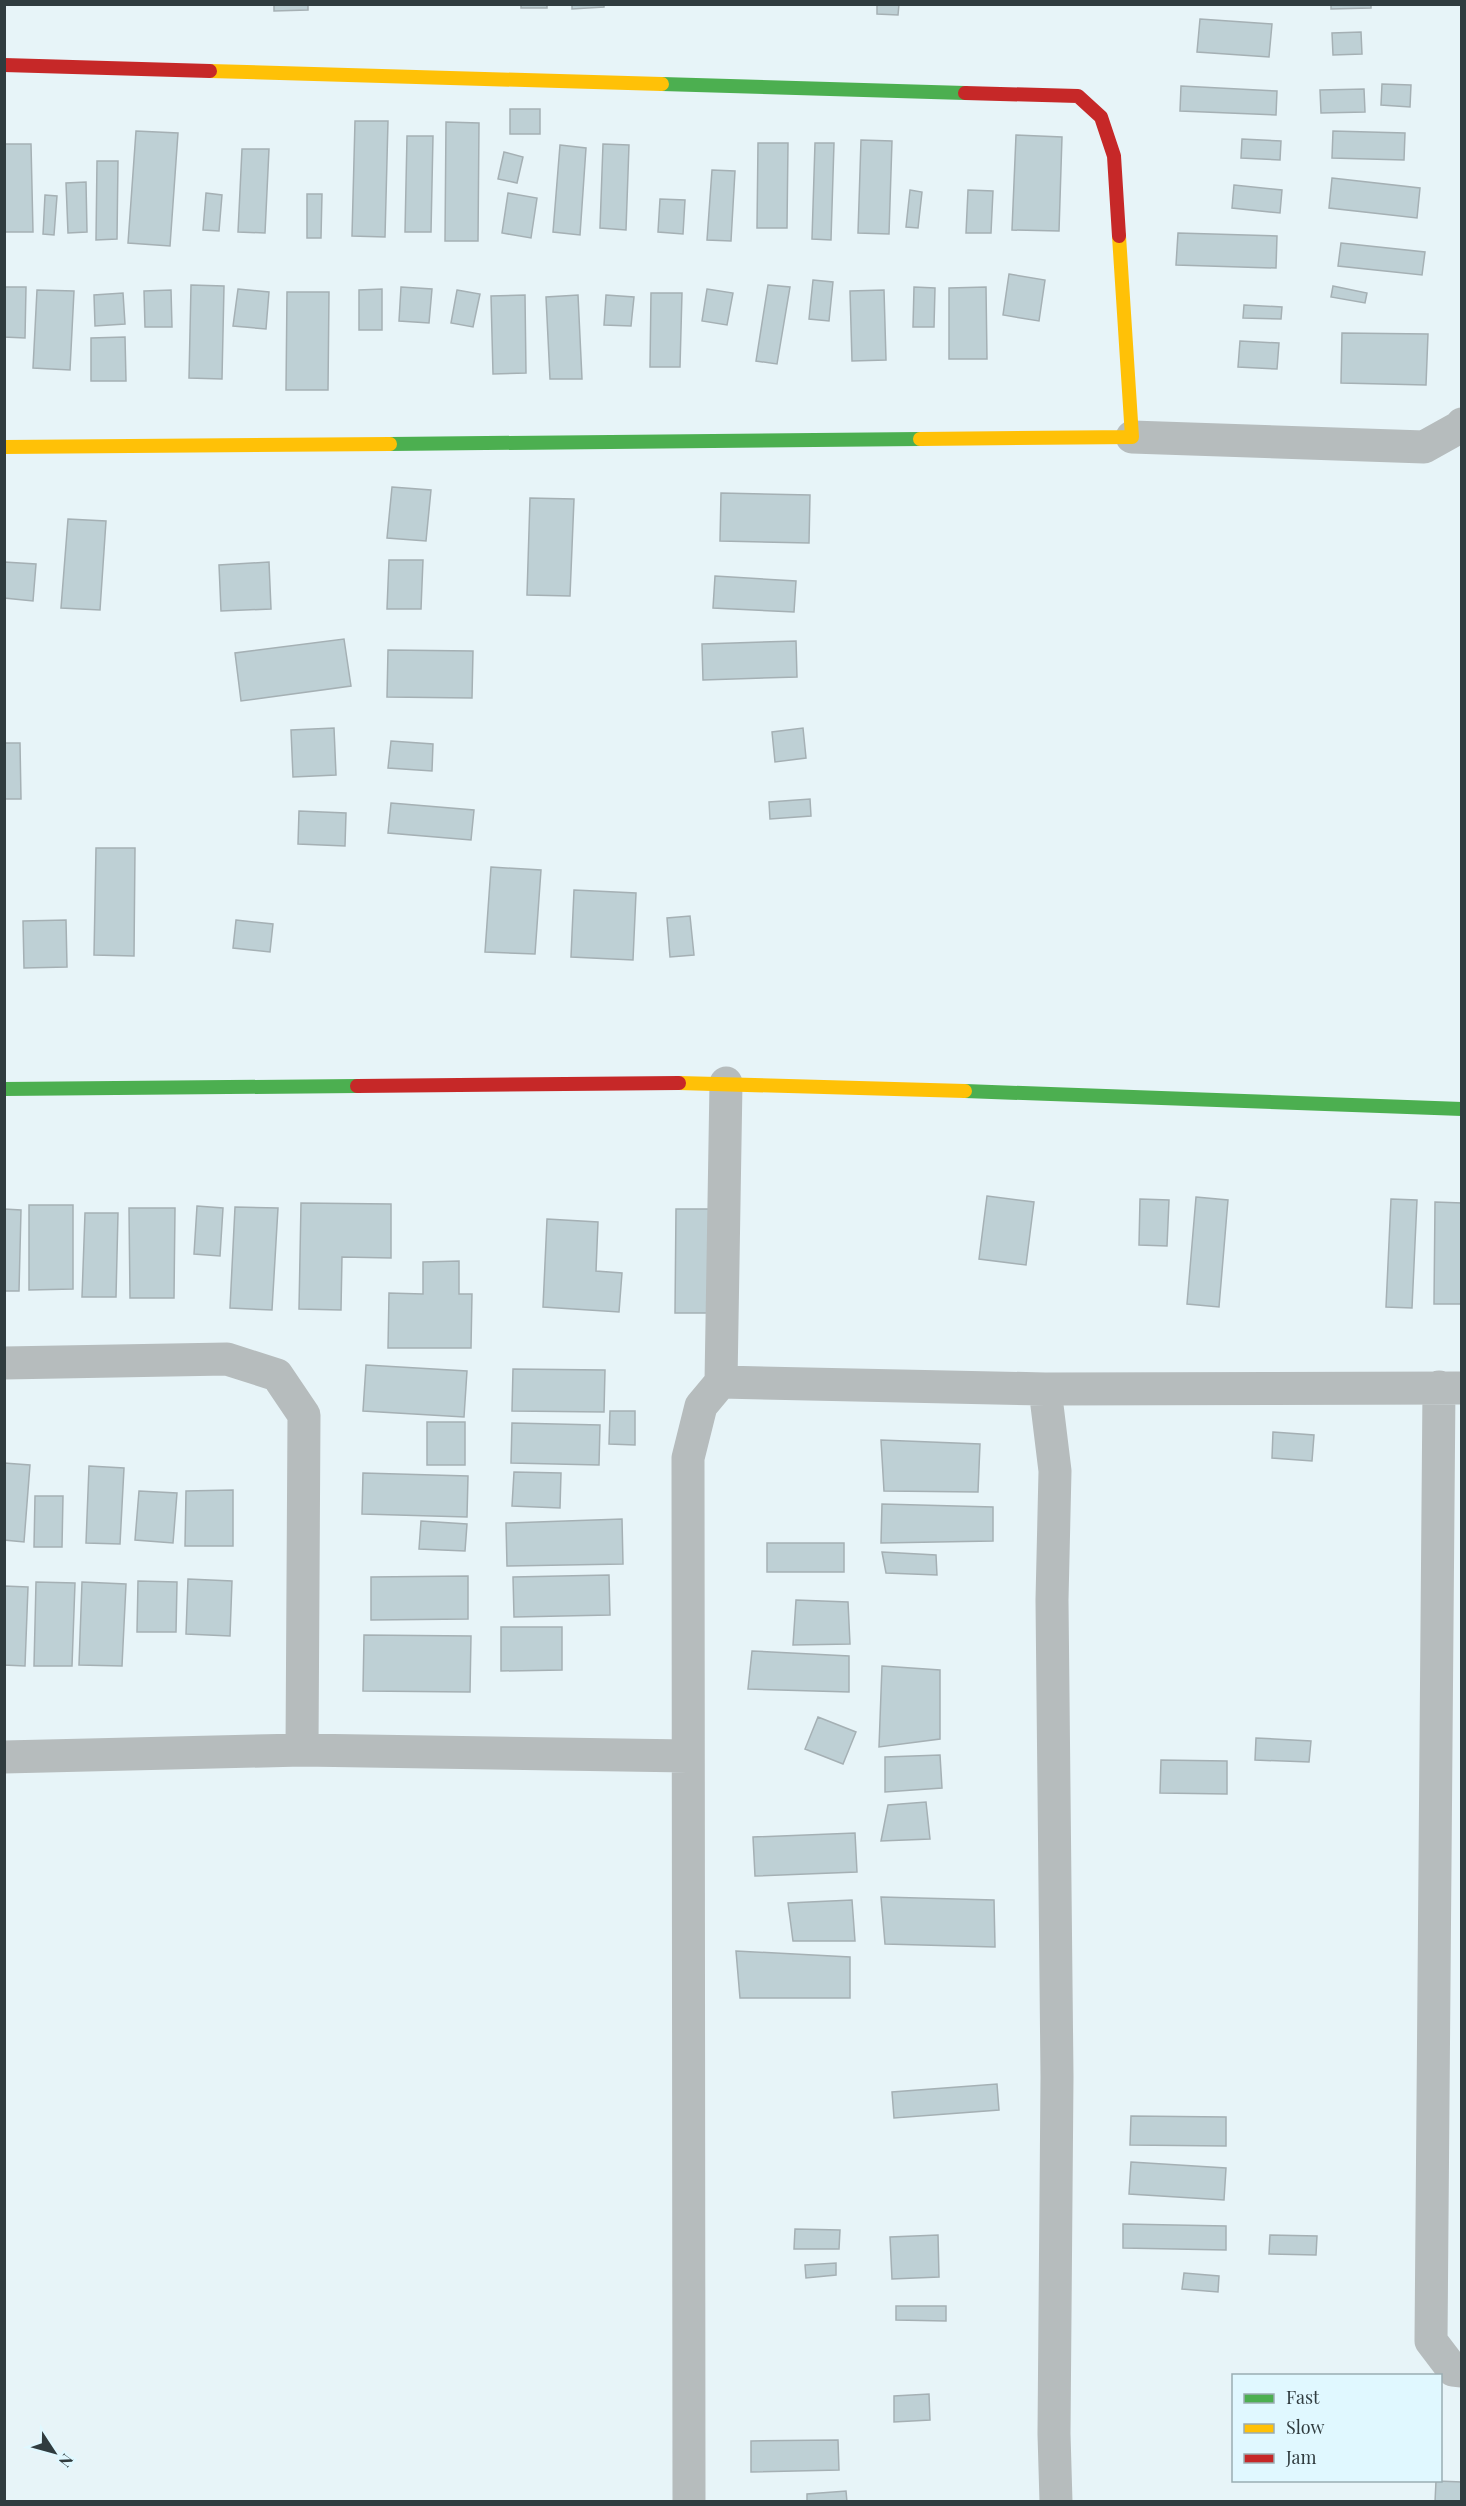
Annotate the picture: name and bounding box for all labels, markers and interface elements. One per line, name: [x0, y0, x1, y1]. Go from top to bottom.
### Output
legend: [1232, 2374, 1442, 2482]
text: Fast: [1286, 2385, 1320, 2409]
text: Slow: [1286, 2415, 1324, 2439]
north arrow: [24, 2422, 84, 2482]
text: Jam: [1285, 2445, 1316, 2469]
text: N: [54, 2450, 78, 2472]

